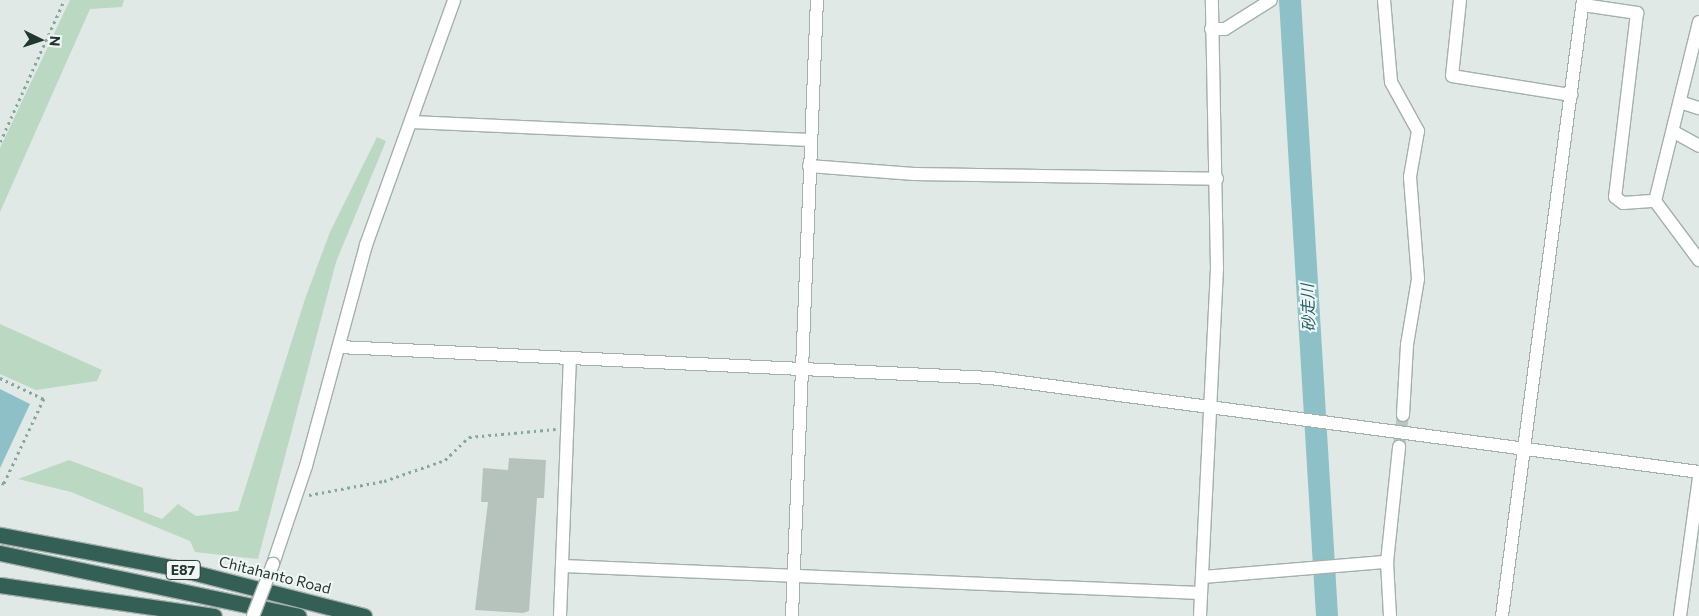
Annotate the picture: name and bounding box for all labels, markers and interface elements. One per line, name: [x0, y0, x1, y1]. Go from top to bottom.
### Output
north arrow: [15, 15, 65, 65]
text: N: [47, 35, 64, 47]
water label: 砂走川: [1298, 284, 1318, 332]
street label: Chitahanto Road: [217, 552, 333, 598]
road number: E87: [166, 558, 200, 582]

